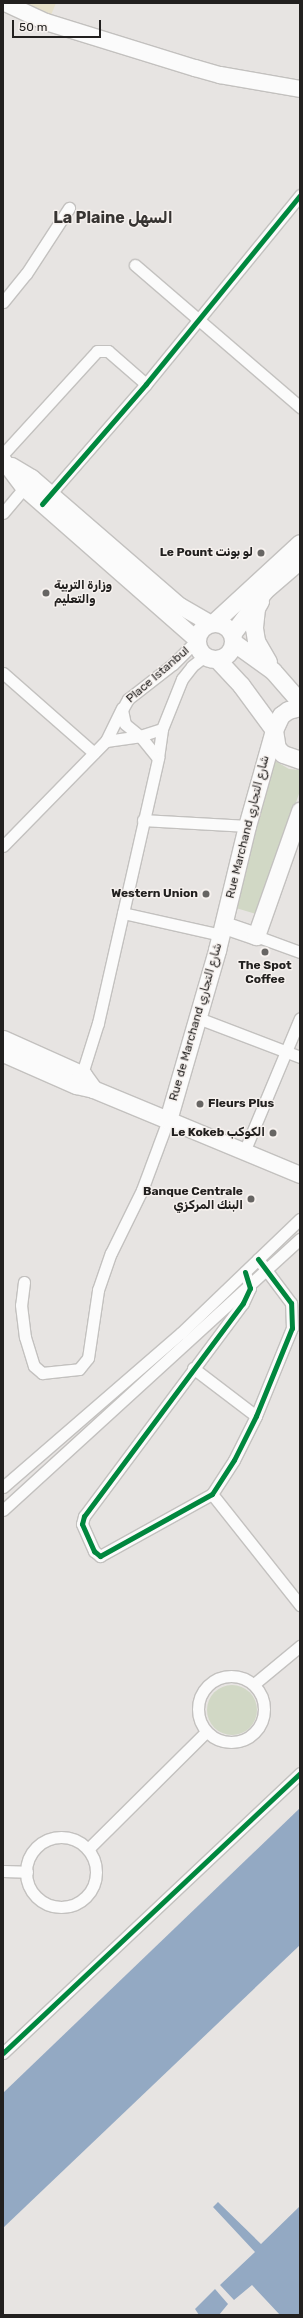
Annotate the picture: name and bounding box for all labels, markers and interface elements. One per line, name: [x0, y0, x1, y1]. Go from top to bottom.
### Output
scale bar: [14, 12, 103, 38]
text: 50 m: [19, 20, 47, 34]
district label: La Plaine السهل: [53, 208, 173, 228]
place label: Le Pount لو بونت: [160, 546, 253, 560]
marker: Le Pount لو بونت: [256, 548, 266, 558]
place label: وزارة التربية والتعليم: [54, 579, 112, 607]
marker: وزارة التربية والتعليم: [41, 588, 51, 598]
street label: Place Istanbul: [124, 644, 192, 706]
street label: Rue Marchand شارع التجاري: [223, 754, 273, 900]
place label: Western Union: [111, 887, 198, 901]
marker: Western Union: [201, 889, 211, 899]
street label: Rue de Marchand شارع التجاري: [167, 941, 225, 1103]
marker: The Spot Coffee: [260, 947, 270, 957]
place label: The Spot Coffee: [238, 959, 292, 987]
place label: Fleurs Plus: [208, 1097, 274, 1111]
marker: Fleurs Plus: [195, 1099, 205, 1109]
place label: Le Kokeb الكوكب: [171, 1126, 265, 1140]
marker: Le Kokeb الكوكب: [268, 1128, 278, 1138]
place label: Banque Centrale البنك المركزي: [143, 1185, 243, 1213]
marker: Banque Centrale البنك المركزي: [246, 1194, 256, 1204]

